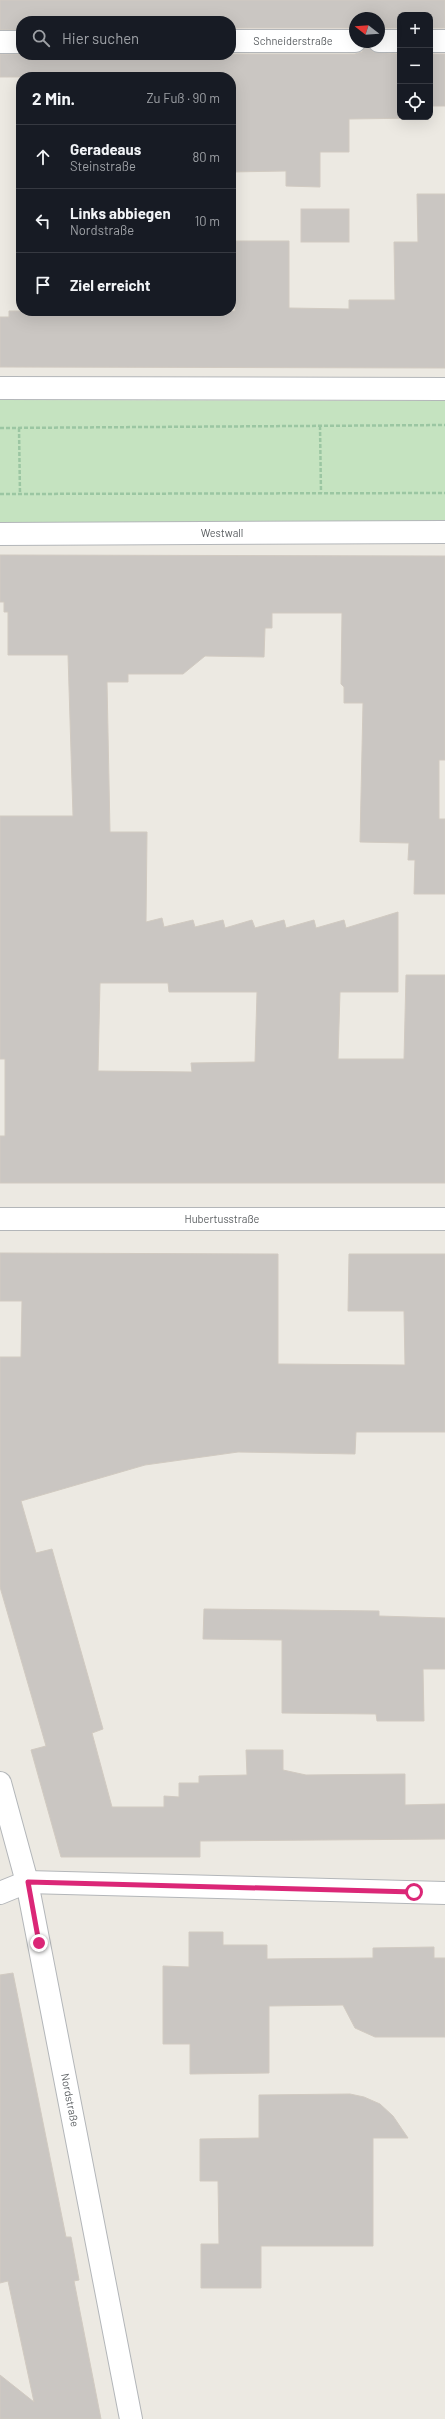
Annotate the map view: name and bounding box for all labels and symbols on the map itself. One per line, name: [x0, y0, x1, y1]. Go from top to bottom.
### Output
north arrow: [349, 12, 385, 48]
street label: Schneiderstraße: [253, 34, 333, 47]
street label: Westwall: [201, 526, 243, 539]
street label: Hubertusstraße: [185, 1212, 260, 1225]
route start: [405, 1883, 423, 1901]
route end: [30, 1934, 48, 1952]
street label: Nordstraße: [59, 2072, 82, 2128]

